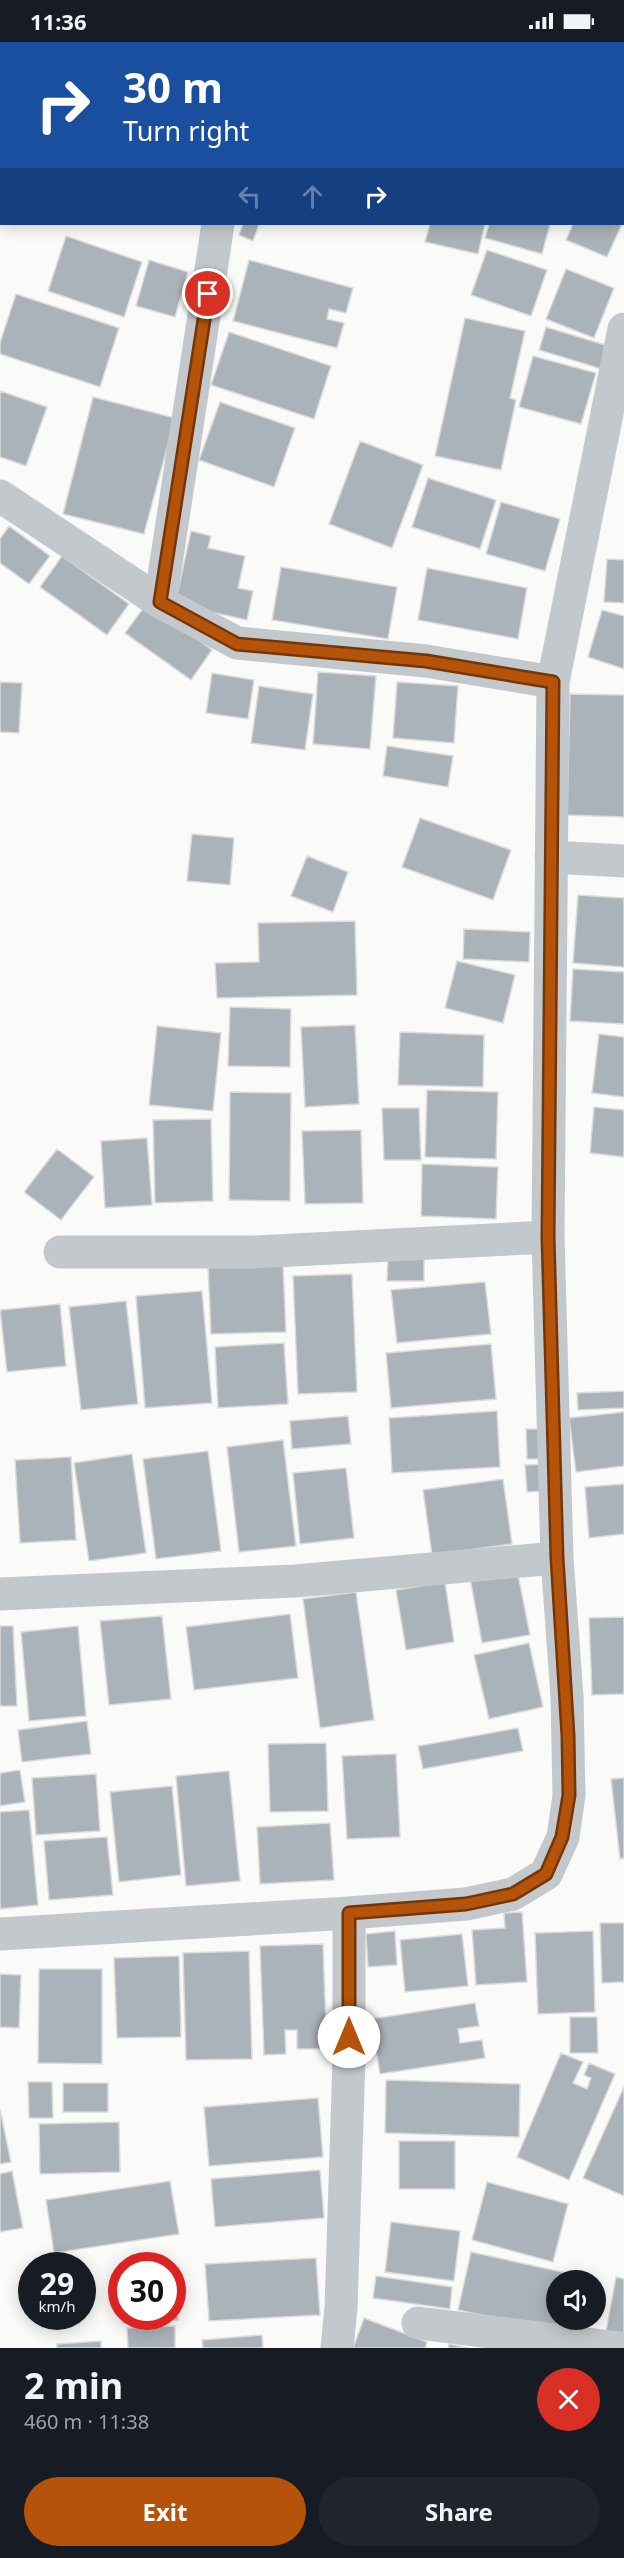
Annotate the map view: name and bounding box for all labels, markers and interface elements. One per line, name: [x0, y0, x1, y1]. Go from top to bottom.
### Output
text: 11:36: [30, 6, 87, 36]
text: 30 m: [123, 58, 223, 115]
icon: right: [24, 66, 102, 144]
text: Turn right: [123, 112, 249, 149]
icon: left: [233, 180, 266, 213]
icon: ahead: [296, 180, 329, 213]
icon: right: [359, 180, 392, 213]
pin: [182, 268, 233, 319]
icon: arrive: [191, 277, 224, 310]
position arrow: [317, 2005, 381, 2069]
speed limit sign: 30: [108, 2252, 186, 2330]
text: 29: [40, 2263, 74, 2304]
map controls: [546, 2270, 606, 2330]
button: sound: [546, 2270, 606, 2330]
text: km/h: [39, 2296, 75, 2316]
text: 2 min: [24, 2361, 123, 2410]
button: close: [537, 2368, 600, 2431]
text: 460 m · 11:38: [24, 2408, 149, 2435]
button: Exit: [24, 2477, 306, 2546]
button: Share: [318, 2477, 600, 2546]

